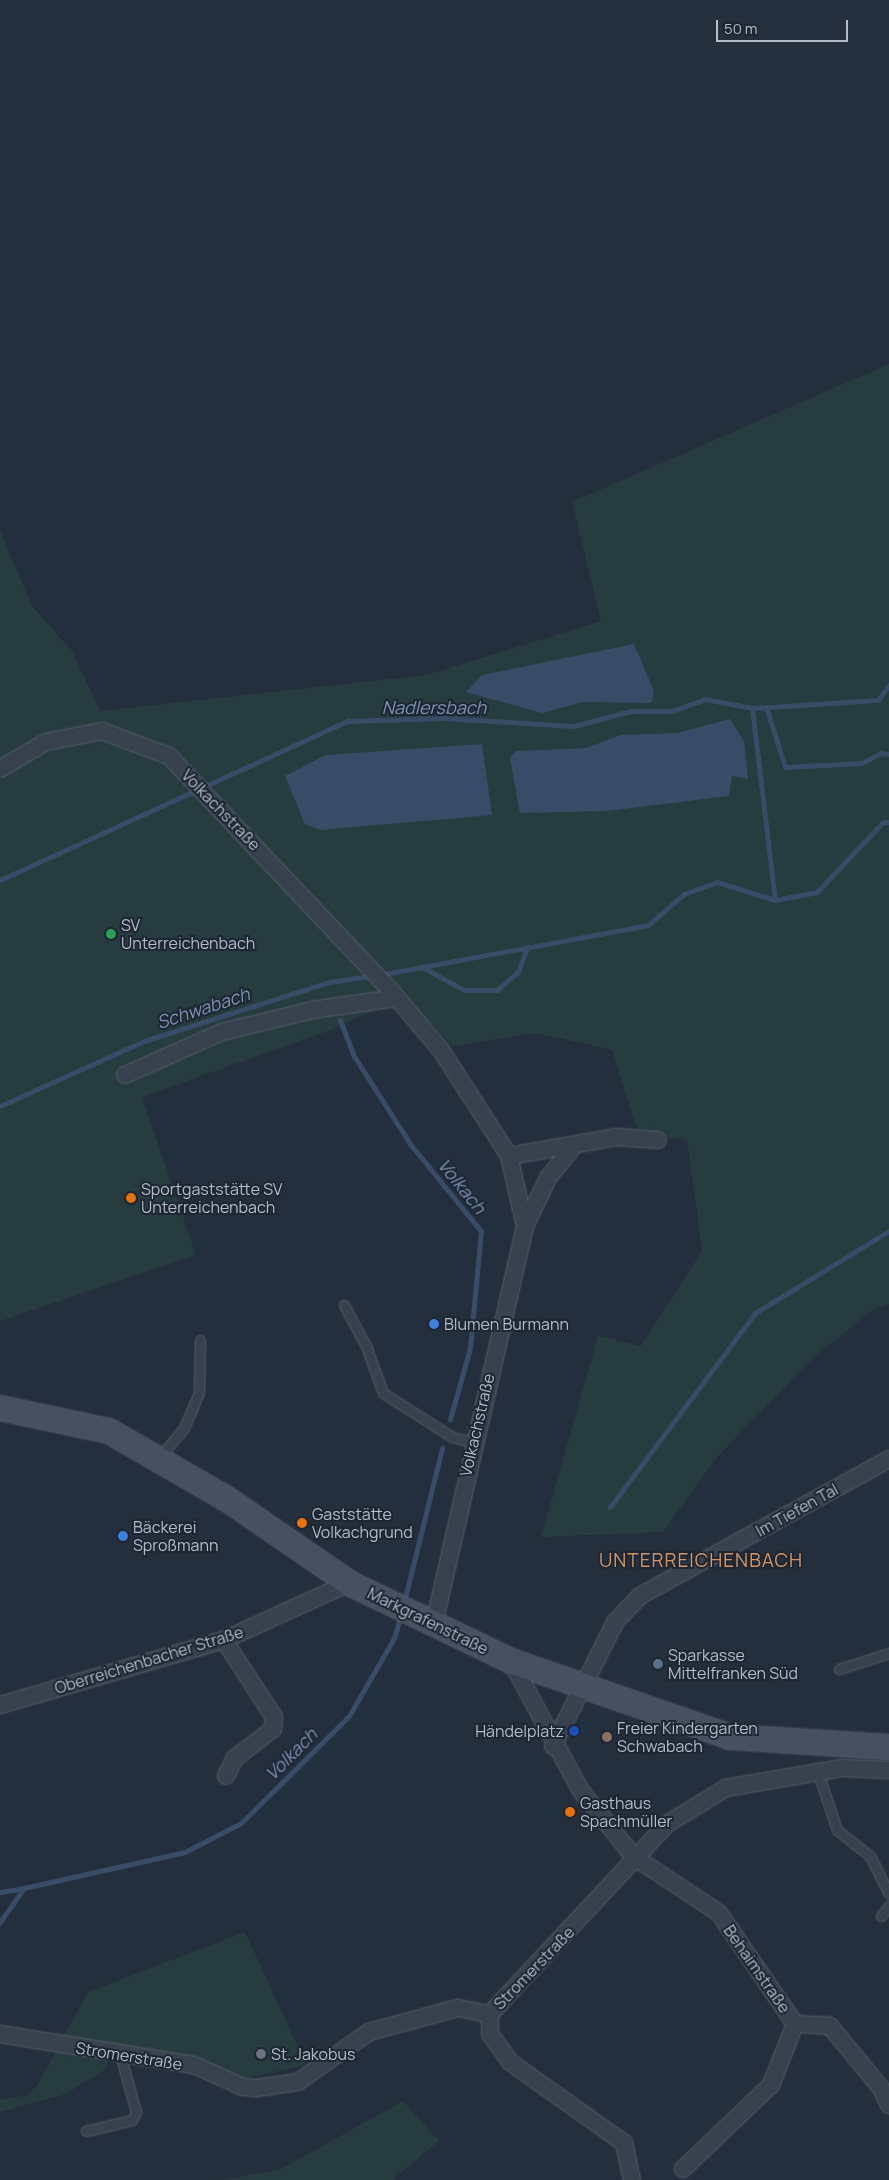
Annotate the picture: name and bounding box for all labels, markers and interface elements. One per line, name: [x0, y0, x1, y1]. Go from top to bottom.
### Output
scale bar: [719, 10, 852, 42]
text: 50 m: [724, 18, 758, 39]
water label: Nadlersbach: [382, 696, 486, 718]
street label: Volkachstraße: [178, 766, 264, 854]
place label: SV Unterreichenbach: [121, 915, 255, 953]
marker: SV Unterreichenbach: [105, 928, 117, 940]
water label: Schwabach: [154, 983, 252, 1033]
water label: Volkach: [433, 1154, 491, 1218]
place label: Sportgaststätte SV Unterreichenbach: [141, 1179, 282, 1217]
marker: Sportgaststätte SV Unterreichenbach: [125, 1192, 137, 1204]
place label: Blumen Burmann: [444, 1314, 569, 1334]
marker: Blumen Burmann: [428, 1318, 440, 1330]
street label: Volkachstraße: [456, 1372, 498, 1478]
street label: Im Tiefen Tal: [752, 1479, 842, 1541]
place label: Gaststätte Volkachgrund: [312, 1504, 413, 1542]
place label: Bäckerei Sproßmann: [133, 1517, 218, 1555]
marker: Gaststätte Volkachgrund: [296, 1517, 308, 1529]
marker: Bäckerei Sproßmann: [117, 1530, 129, 1542]
district label: UNTERREICHENBACH: [597, 1550, 805, 1572]
street label: Markgrafenstraße: [365, 1583, 491, 1659]
street label: Oberreichenbacher Straße: [52, 1622, 246, 1698]
place label: Sparkasse Mittelfranken Süd: [668, 1645, 798, 1683]
marker: Sparkasse Mittelfranken Süd: [652, 1658, 664, 1670]
place label: Freier Kindergarten Schwabach: [617, 1718, 758, 1756]
place label: Händelplatz: [475, 1721, 564, 1741]
water label: Volkach: [261, 1724, 321, 1784]
marker: Händelplatz: [568, 1725, 580, 1737]
marker: Freier Kindergarten Schwabach: [601, 1731, 613, 1743]
place label: Gasthaus Spachmüller: [580, 1793, 672, 1831]
marker: Gasthaus Spachmüller: [564, 1806, 576, 1818]
street label: Behaimstraße: [720, 1921, 794, 2017]
street label: Stromerstraße: [490, 1923, 578, 2013]
street label: Stromerstraße: [74, 2038, 184, 2074]
place label: St. Jakobus: [271, 2044, 355, 2064]
marker: St. Jakobus: [255, 2048, 267, 2060]

